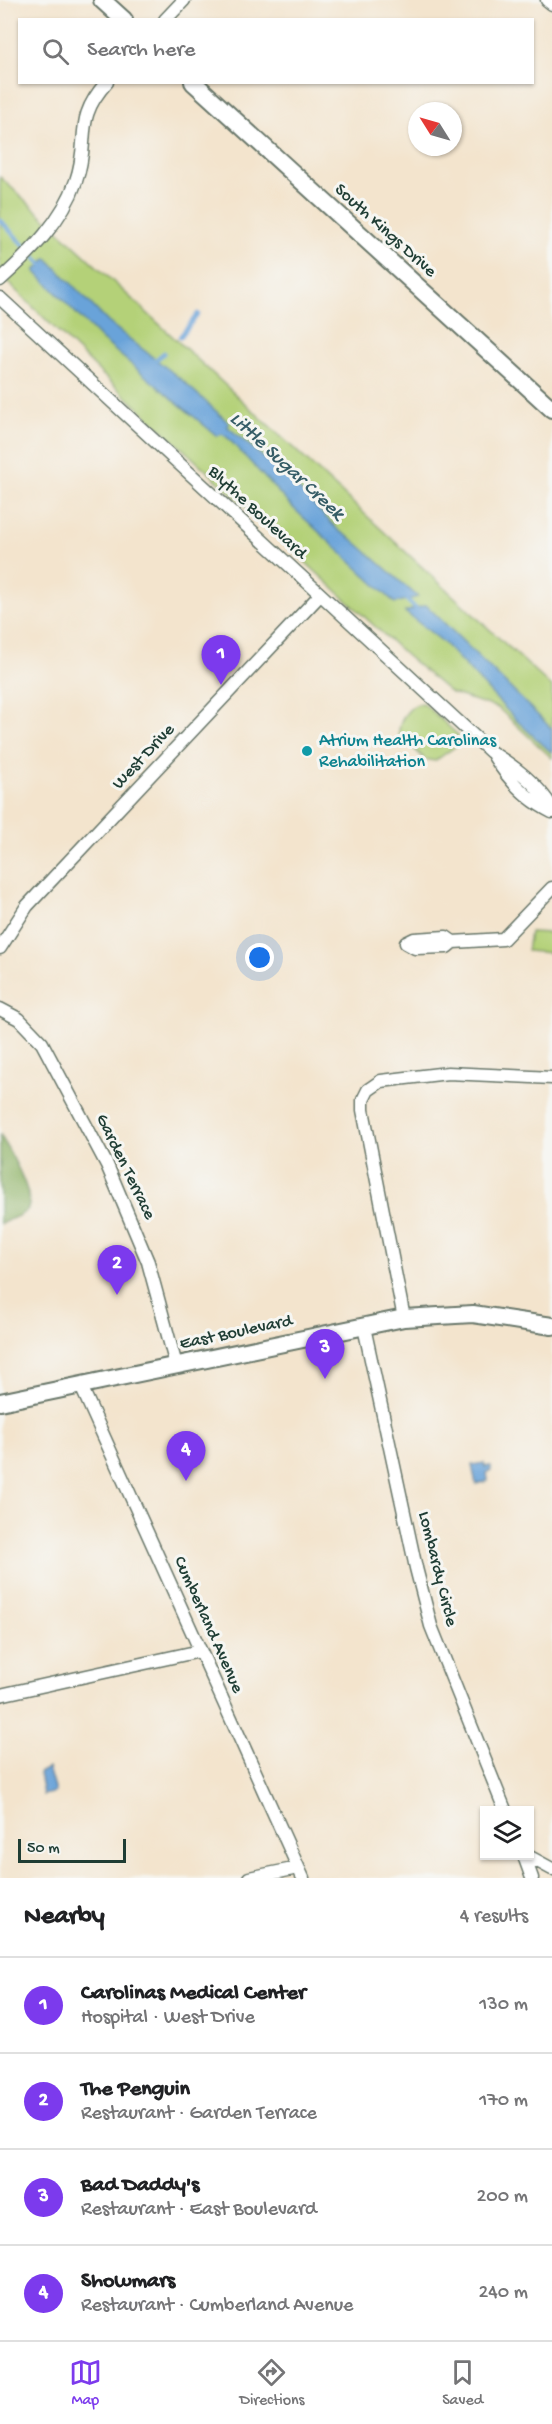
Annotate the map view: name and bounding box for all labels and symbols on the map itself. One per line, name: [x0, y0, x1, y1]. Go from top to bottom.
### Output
north arrow: [408, 102, 462, 156]
street label: South Kings Drive: [330, 180, 441, 283]
water label: Little Sugar Creek: [224, 408, 349, 527]
street label: Blythe Boulevard: [202, 461, 312, 565]
pin: 1: [202, 636, 240, 685]
street label: West Drive: [108, 719, 180, 794]
place label: Atrium Health Carolinas Rehabilitation: [319, 731, 497, 773]
marker: Atrium Health Carolinas Rehabilitation: [300, 744, 314, 758]
your location: [245, 943, 274, 972]
street label: Garden Terrace: [90, 1111, 160, 1224]
pin: 2: [98, 1246, 136, 1295]
street label: East Boulevard: [178, 1311, 296, 1355]
pin: 3: [306, 1330, 344, 1379]
pin: 4: [166, 1432, 206, 1481]
street label: Lombardy Circle: [413, 1509, 462, 1629]
street label: Cumberland Avenue: [168, 1553, 248, 1697]
scale bar: [18, 1836, 126, 1864]

